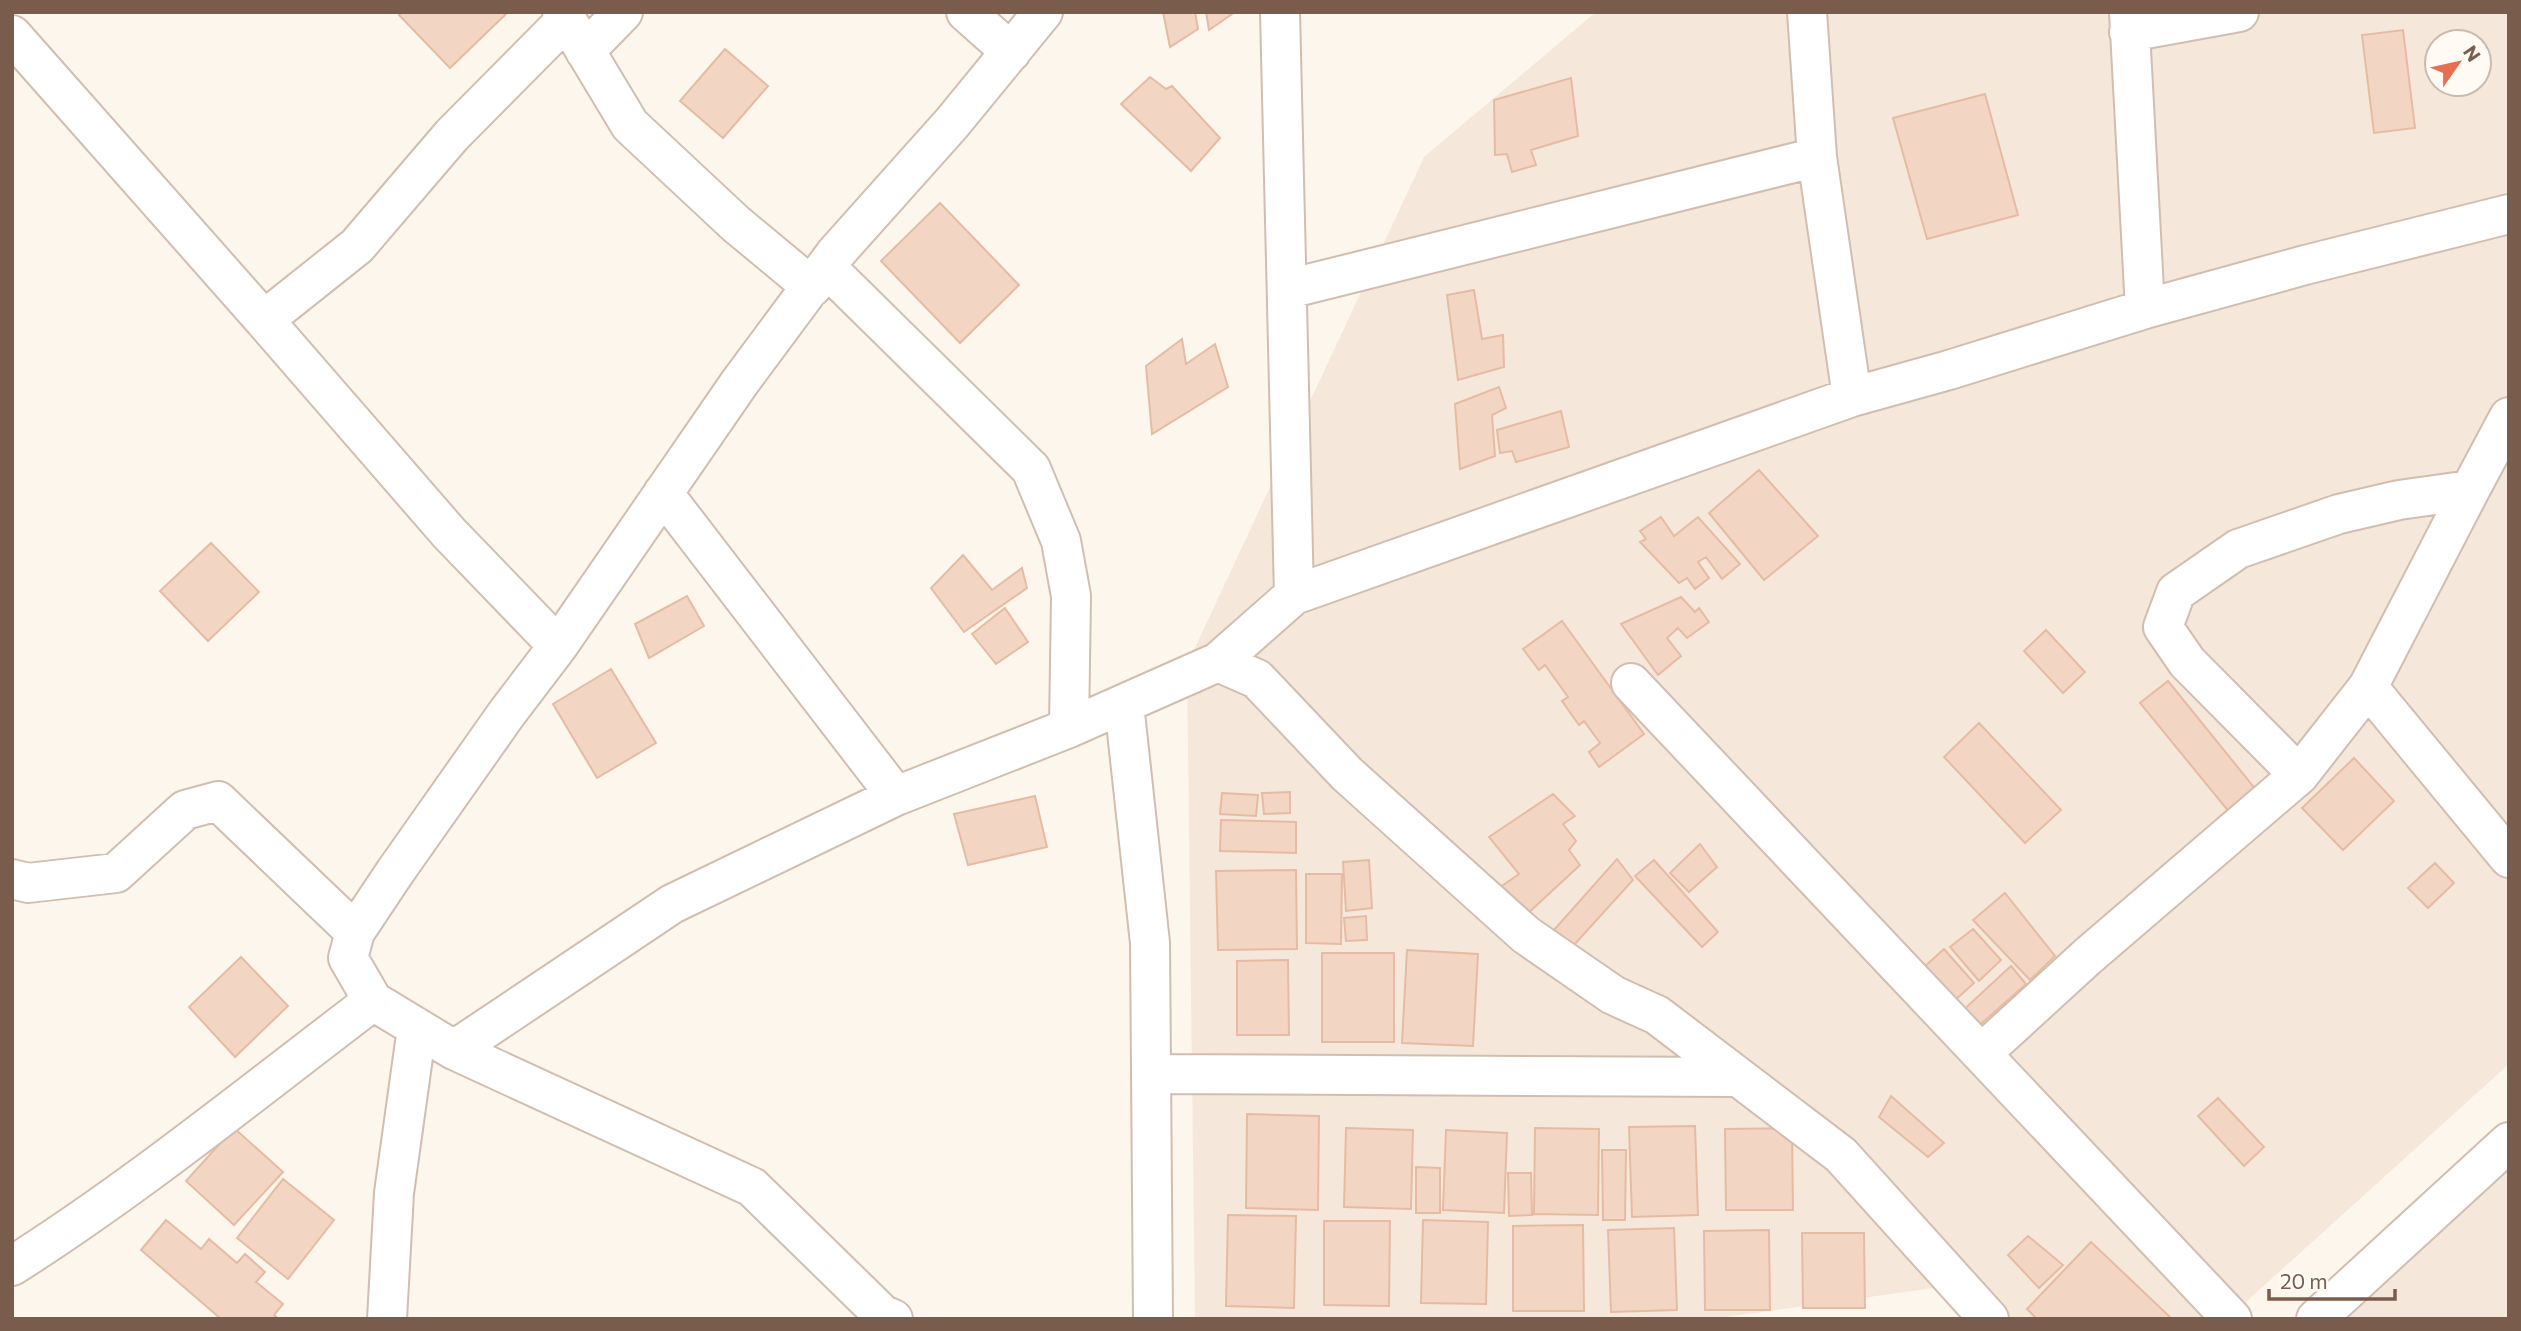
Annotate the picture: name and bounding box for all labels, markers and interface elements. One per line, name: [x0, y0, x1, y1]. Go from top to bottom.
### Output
north arrow: [2423, 28, 2493, 98]
text: N: [2459, 41, 2486, 66]
scale bar: [2269, 1258, 2395, 1302]
text: 20 m: [2280, 1268, 2328, 1293]

